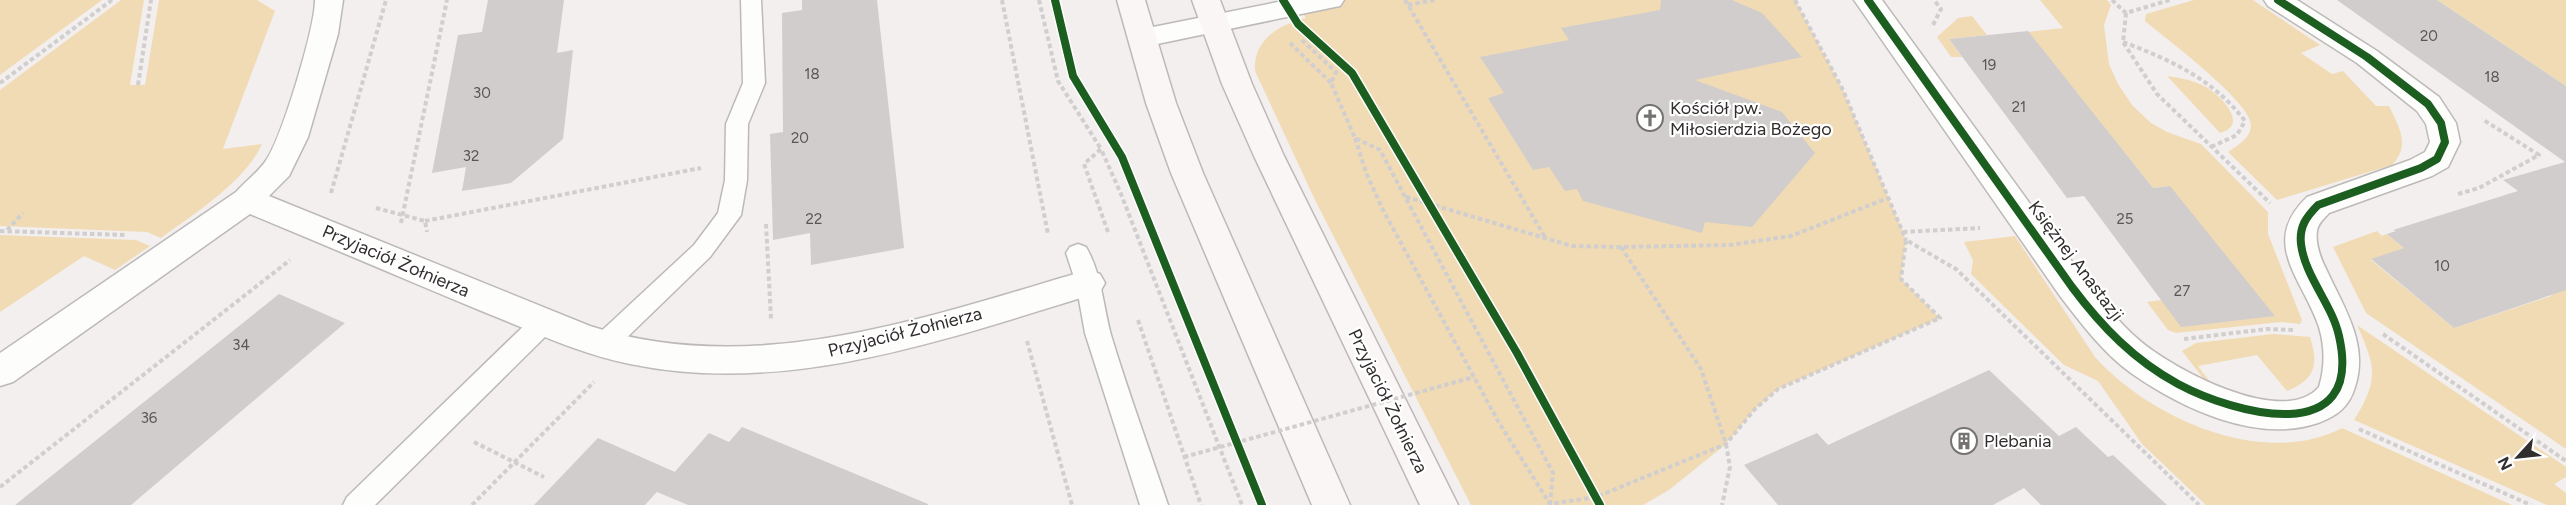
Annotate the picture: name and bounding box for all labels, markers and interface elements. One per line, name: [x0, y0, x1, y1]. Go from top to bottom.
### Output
house number: 20: [2420, 27, 2438, 45]
house number: 19: [1982, 56, 1996, 74]
house number: 18: [804, 65, 820, 83]
house number: 18: [2484, 68, 2500, 86]
house number: 30: [473, 84, 491, 102]
place label: Kościół pw. Miłosierdzia Bożego: [1670, 97, 1832, 140]
house number: 21: [2012, 98, 2026, 116]
church icon: Kościół pw. Miłosierdzia Bożego: [1635, 103, 1665, 133]
house number: 20: [791, 129, 809, 147]
house number: 32: [463, 147, 479, 165]
street label: Księżnej Anastazji: [2024, 196, 2128, 326]
house number: 22: [806, 210, 822, 228]
house number: 25: [2116, 210, 2134, 228]
street label: Przyjaciół Żołnierza: [319, 220, 473, 302]
house number: 10: [2434, 257, 2450, 275]
house number: 27: [2174, 282, 2190, 300]
street label: Przyjaciół Żołnierza: [826, 302, 984, 362]
street label: Przyjaciół Żołnierza: [1344, 325, 1432, 477]
house number: 34: [232, 336, 250, 354]
house number: 36: [141, 409, 158, 427]
building icon: Plebania: [1949, 426, 1979, 456]
north arrow: [2488, 427, 2548, 487]
place label: Plebania: [1984, 430, 2051, 452]
text: N: [2494, 454, 2516, 473]

